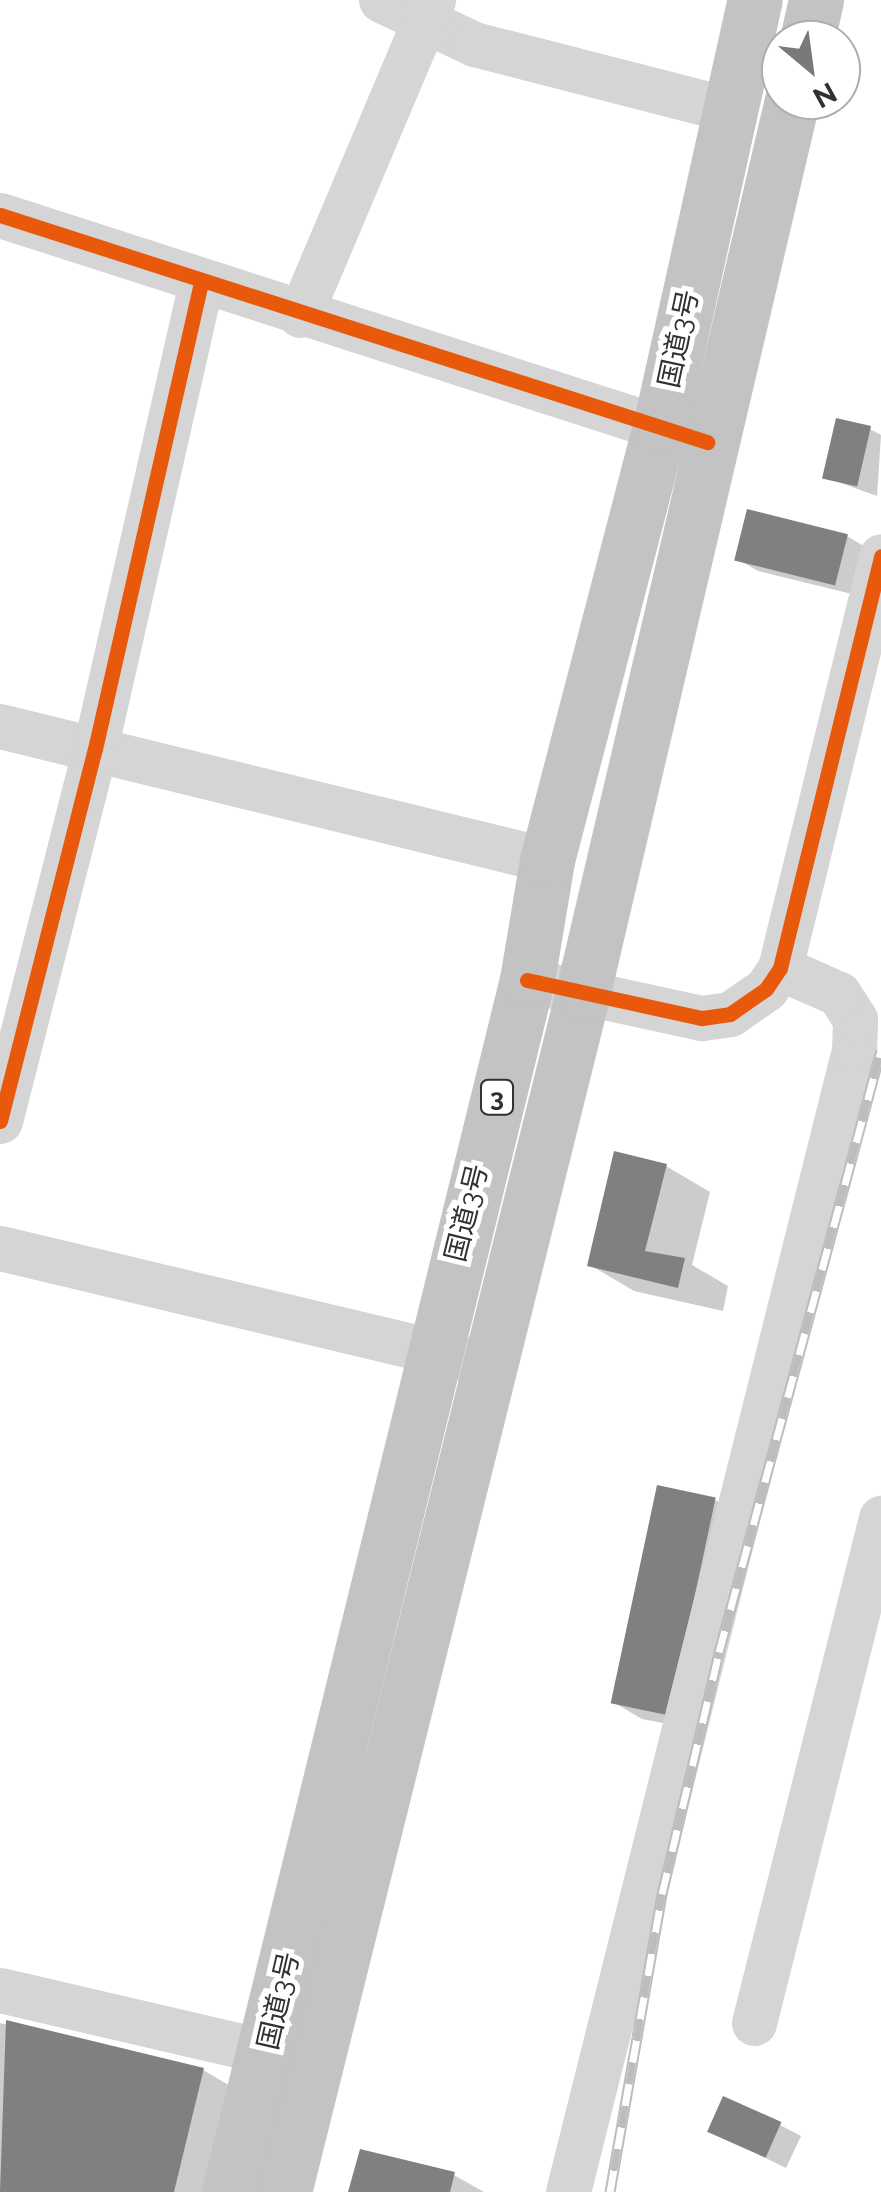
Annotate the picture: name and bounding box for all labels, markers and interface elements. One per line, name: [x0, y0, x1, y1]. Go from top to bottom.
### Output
north arrow: [761, 20, 861, 120]
text: N: [807, 75, 842, 115]
street label: 国道3号: [652, 287, 706, 391]
road number: 3: [480, 1077, 514, 1117]
street label: 国道3号: [439, 1161, 495, 1265]
street label: 国道3号: [252, 1949, 306, 2053]

